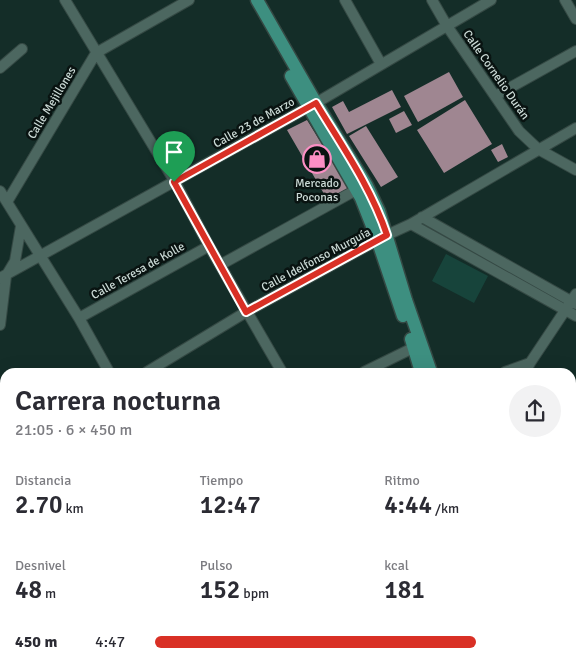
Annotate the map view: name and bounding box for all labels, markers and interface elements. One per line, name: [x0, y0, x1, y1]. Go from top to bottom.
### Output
street label: Calle Cornelio Durán: [459, 27, 533, 123]
street label: Calle Mejillones: [24, 64, 80, 142]
street label: Calle 23 de Marzo: [211, 94, 297, 152]
pin: [153, 131, 195, 182]
icon: arrive: [160, 138, 188, 166]
shop icon: Mercado Poconas: [302, 144, 332, 174]
place label: Mercado Poconas: [295, 176, 339, 205]
street label: Calle Idelfonso Murguía: [259, 225, 373, 295]
street label: Calle Teresa de Kolle: [89, 239, 187, 303]
text: Carrera nocturna: [15, 384, 221, 418]
button: share: [509, 385, 561, 437]
text: 21:05 · 6 × 450 m: [15, 420, 132, 440]
text: Distancia: [15, 472, 71, 489]
text: Tiempo: [200, 472, 243, 489]
text: Ritmo: [384, 472, 420, 489]
text: 2.70: [15, 489, 62, 520]
text: 12:47: [200, 489, 261, 520]
text: 4:44: [384, 489, 432, 520]
text: km: [62, 500, 84, 517]
text: /km: [432, 500, 459, 517]
text: Desnivel: [15, 557, 66, 574]
text: Pulso: [200, 557, 233, 574]
text: kcal: [384, 557, 409, 574]
text: 48: [15, 574, 42, 605]
text: 152: [200, 574, 240, 605]
text: 181: [384, 574, 425, 605]
text: m: [42, 585, 56, 602]
text: bpm: [240, 585, 269, 602]
text: 450 m: [15, 632, 57, 652]
text: 4:47: [95, 632, 125, 652]

